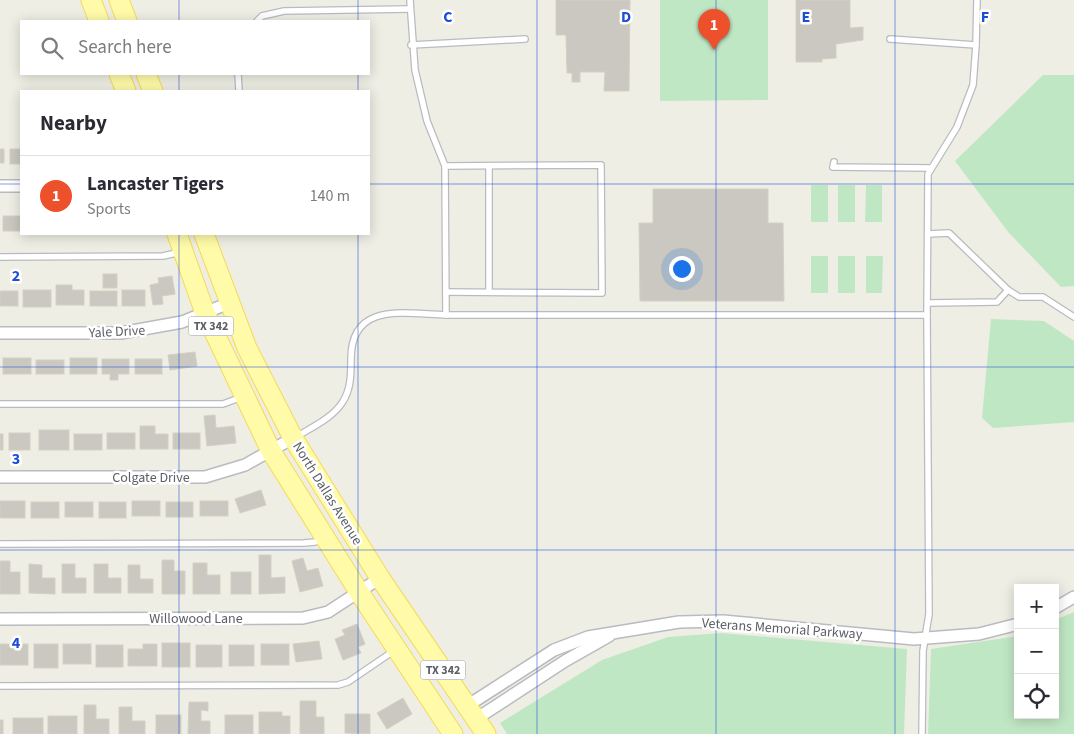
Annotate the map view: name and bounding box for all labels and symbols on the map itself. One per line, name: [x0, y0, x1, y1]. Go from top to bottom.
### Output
text: C: [443, 6, 453, 28]
text: D: [621, 6, 631, 28]
text: E: [802, 6, 810, 28]
text: F: [981, 6, 989, 28]
pin: 1: [698, 9, 730, 50]
your location: [669, 256, 695, 282]
text: 2: [12, 265, 20, 287]
road number: TX 342: [188, 316, 234, 336]
street label: Yale Drive: [87, 321, 146, 344]
street label: North Dallas Avenue: [287, 438, 367, 549]
text: 3: [12, 448, 20, 470]
street label: Colgate Drive: [112, 468, 190, 488]
street label: Willowood Lane: [149, 609, 243, 629]
street label: Veterans Memorial Parkway: [701, 613, 863, 645]
text: 4: [12, 632, 21, 654]
road number: TX 342: [420, 660, 466, 680]

